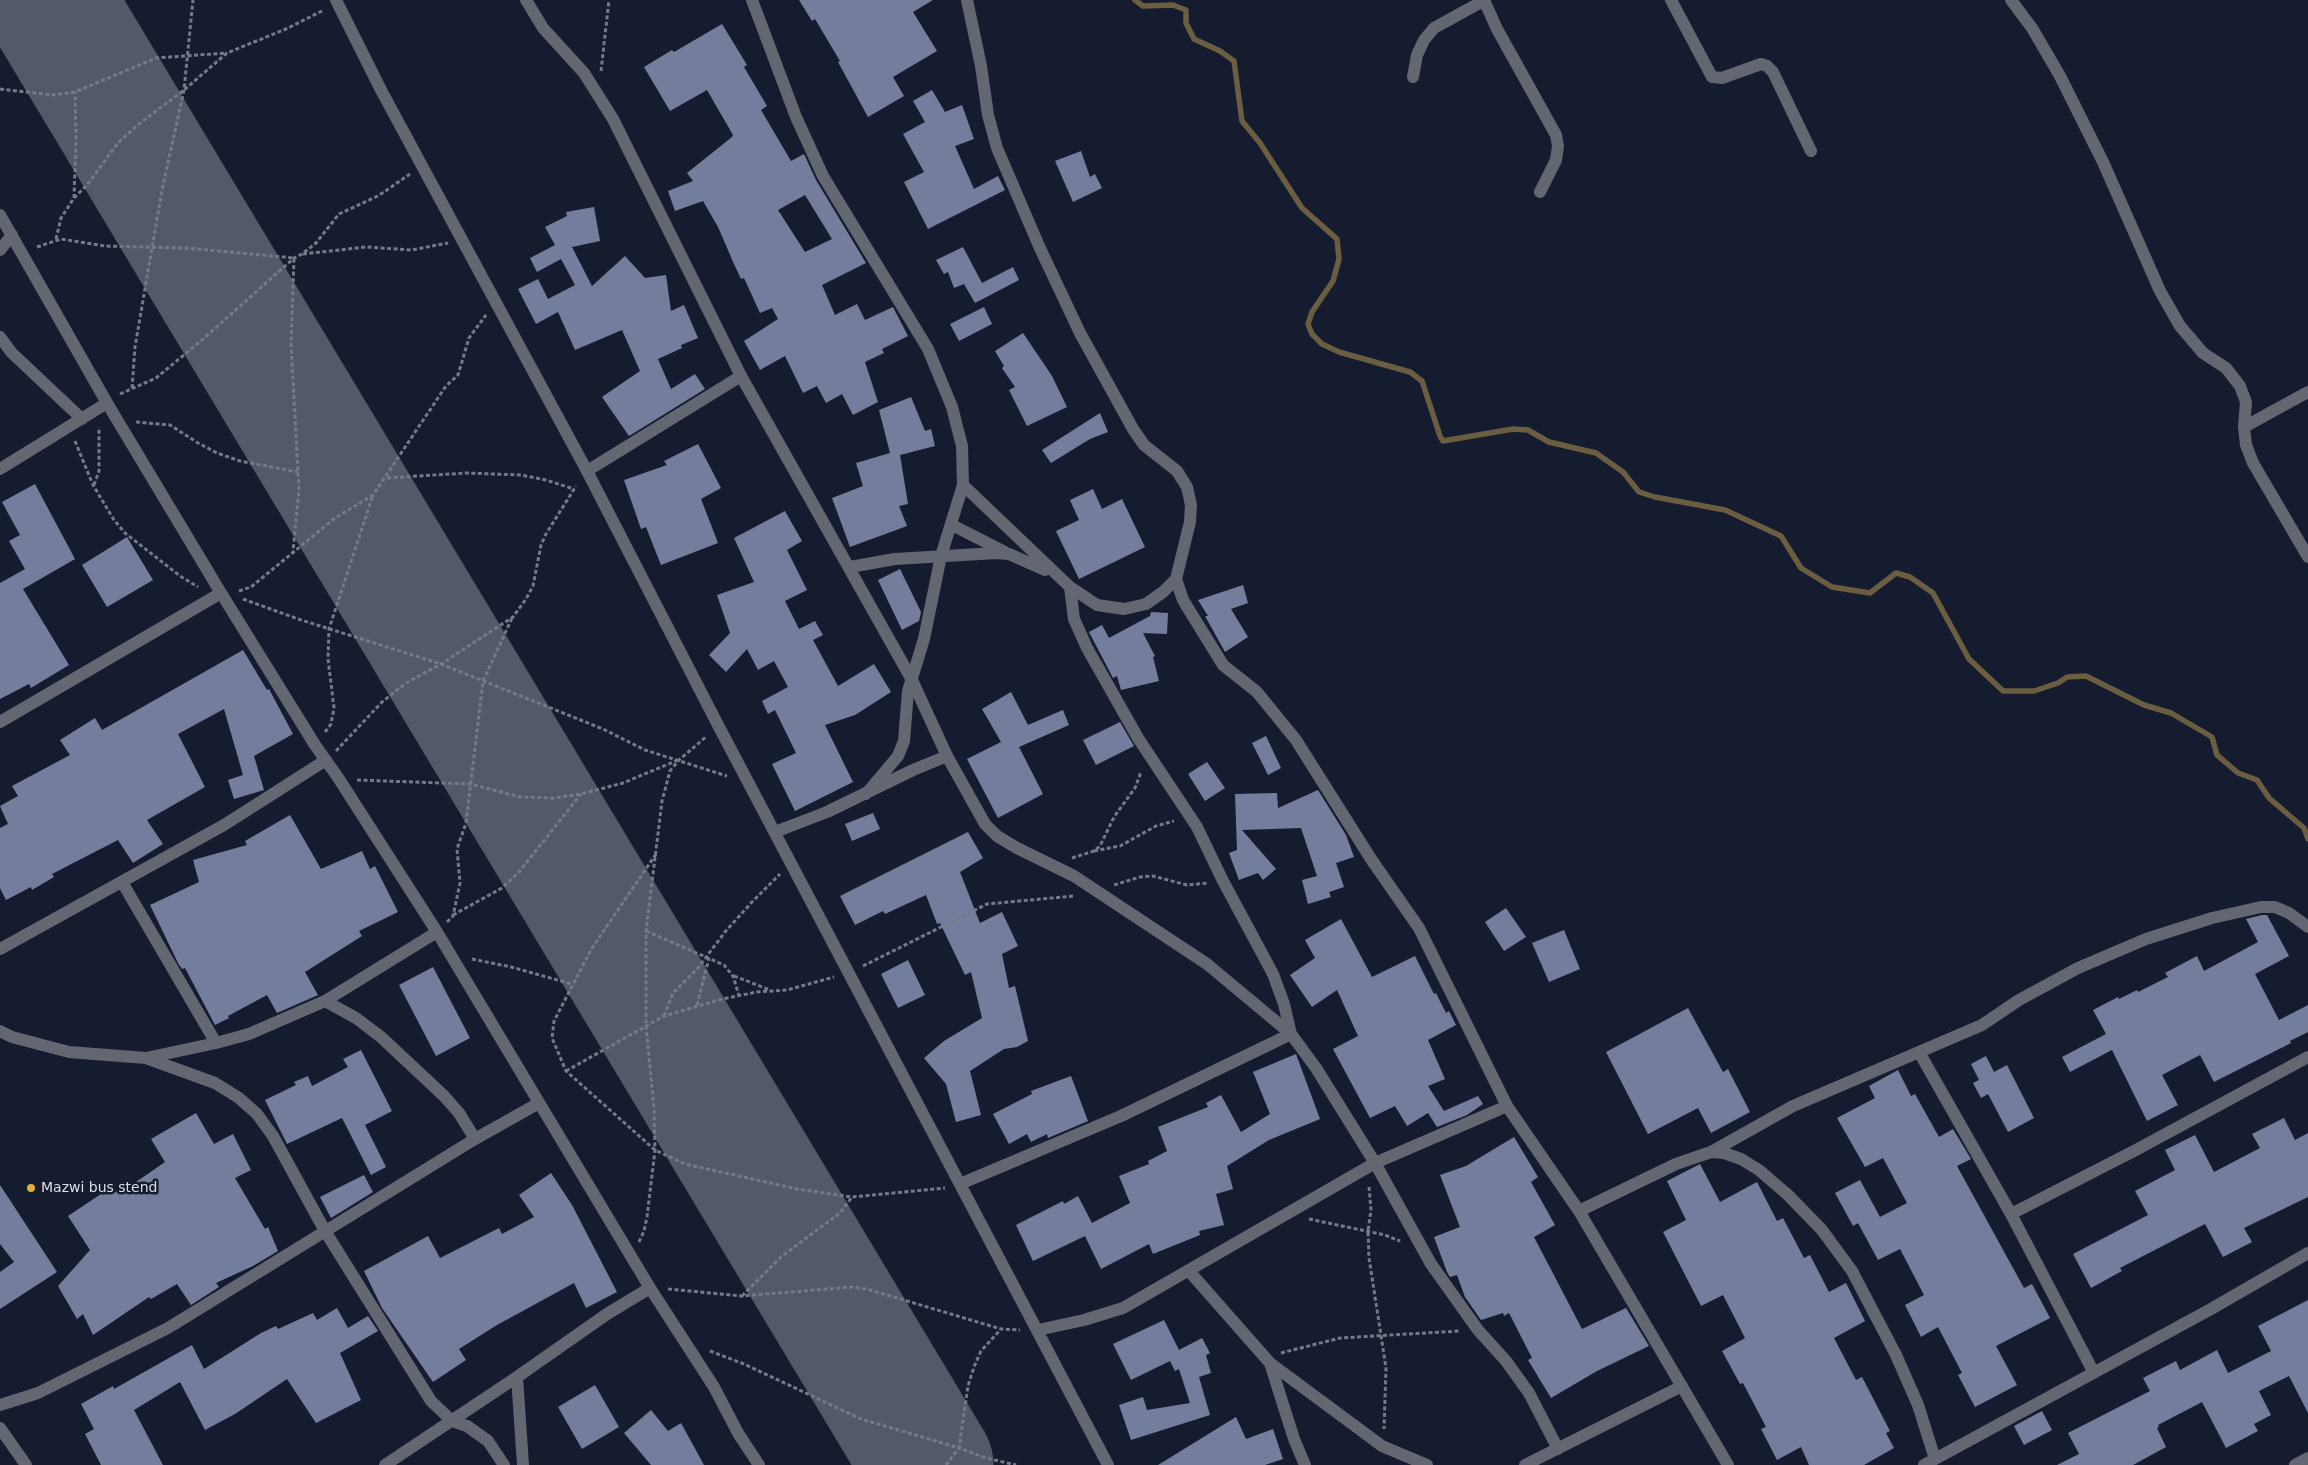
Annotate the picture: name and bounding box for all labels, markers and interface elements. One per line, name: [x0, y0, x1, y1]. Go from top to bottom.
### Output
place label: Mazwi bus stend: [41, 1180, 157, 1196]
marker: Mazwi bus stend: [25, 1182, 37, 1194]

